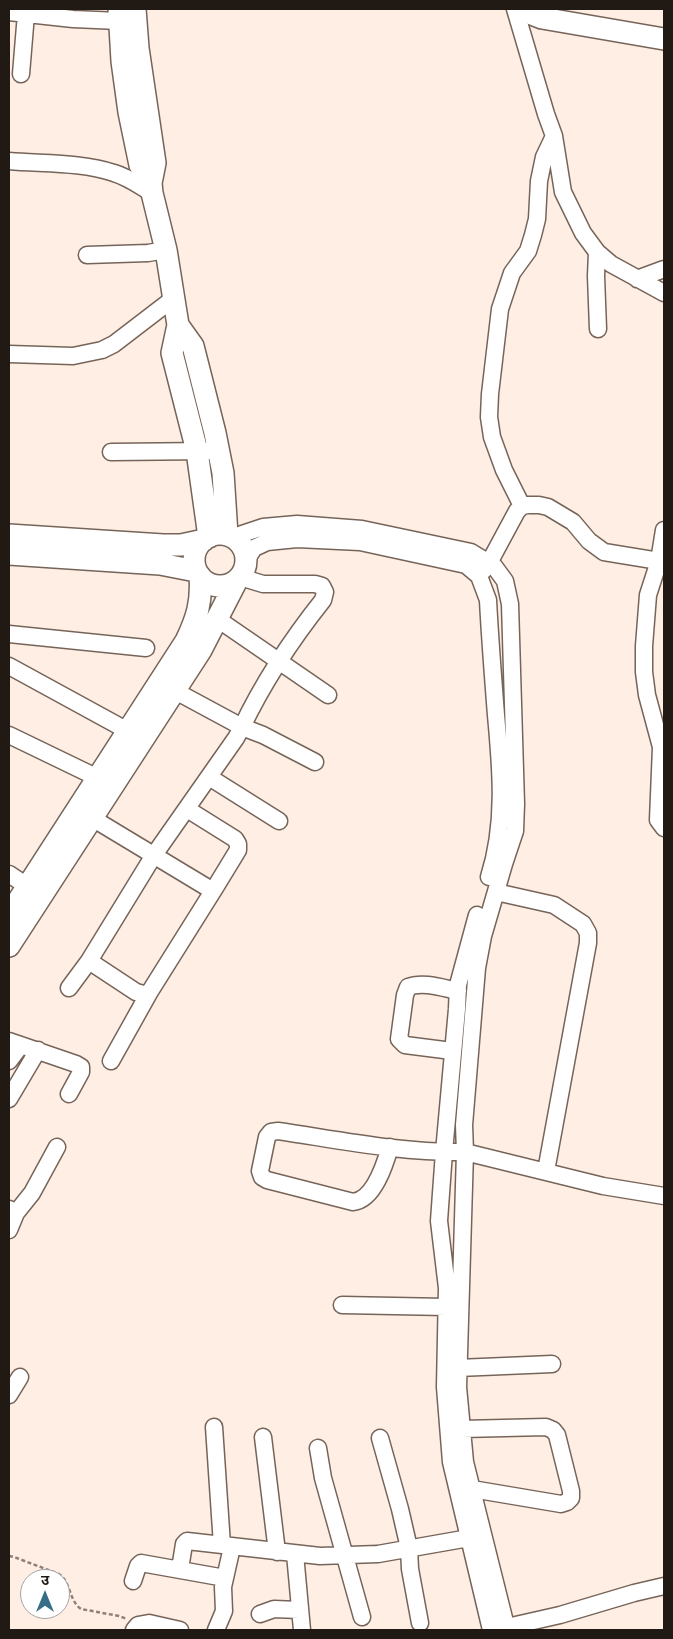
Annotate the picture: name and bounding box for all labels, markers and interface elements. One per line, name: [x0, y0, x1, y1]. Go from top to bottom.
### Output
north arrow: [20, 1569, 70, 1619]
text: उ: [41, 1572, 49, 1588]

